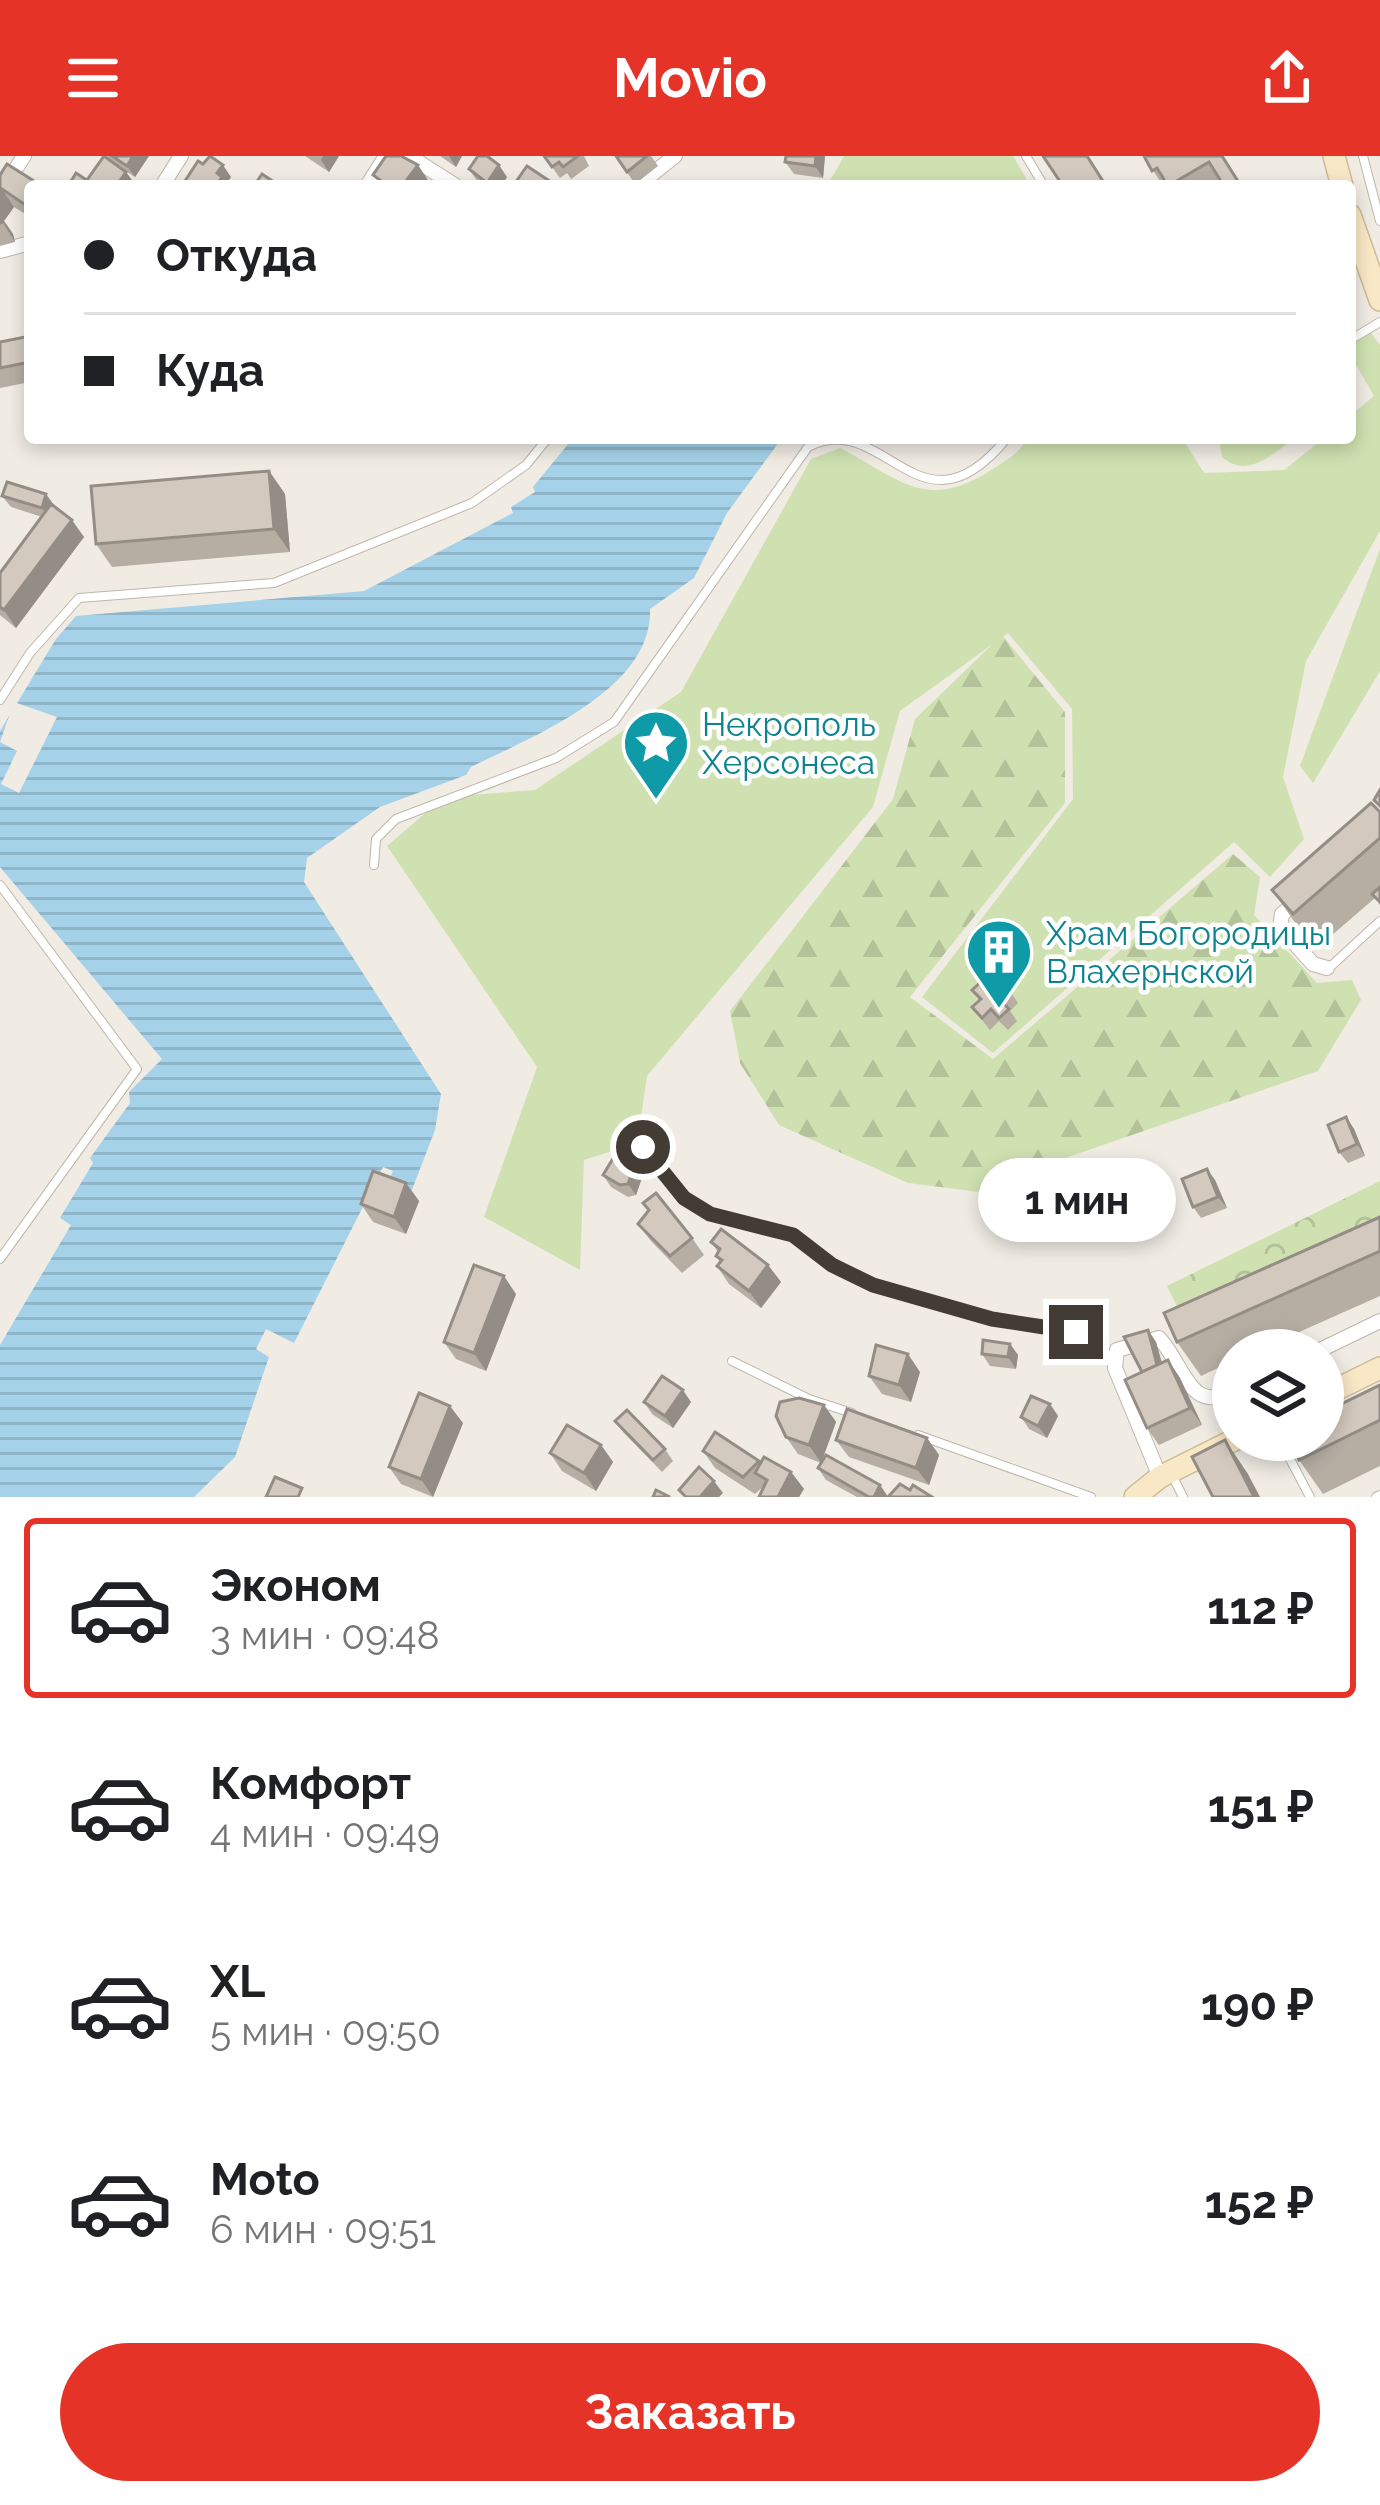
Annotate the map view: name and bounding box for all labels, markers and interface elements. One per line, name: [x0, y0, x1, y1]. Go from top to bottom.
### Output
icon: menu: [60, 45, 126, 111]
icon: share: [1254, 45, 1320, 111]
text: Movio: [613, 46, 767, 110]
text: Откуда: [156, 229, 317, 282]
text: Куда: [156, 344, 264, 397]
place label: Некрополь Херсонеса: [702, 705, 876, 782]
place icon: Некрополь Херсонеса: [621, 708, 691, 802]
place label: Храм Богородицы Влахернской: [1046, 914, 1331, 991]
building icon: Храм Богородицы Влахернской: [964, 917, 1034, 1011]
route start: [616, 1120, 670, 1174]
callout: 1 мин: [977, 1158, 1175, 1242]
text: 1 мин: [1025, 1177, 1129, 1223]
route end: [1049, 1305, 1103, 1359]
map controls: [1212, 1329, 1344, 1461]
button: layers: [1212, 1329, 1344, 1461]
icon: car: [66, 1554, 174, 1662]
text: Эконом: [210, 1559, 381, 1612]
text: 112 ₽: [1207, 1582, 1314, 1635]
text: 3 мин · 09:48: [210, 1612, 440, 1658]
icon: car: [66, 1752, 174, 1860]
text: Комфорт: [210, 1757, 411, 1810]
text: 151 ₽: [1208, 1780, 1314, 1833]
text: 4 мин · 09:49: [210, 1810, 440, 1856]
icon: car: [66, 1950, 174, 2058]
text: XL: [210, 1955, 265, 2008]
text: 190 ₽: [1201, 1978, 1314, 2031]
text: 5 мин · 09:50: [210, 2008, 441, 2054]
icon: car: [66, 2148, 174, 2256]
text: Moto: [210, 2153, 320, 2206]
text: 152 ₽: [1205, 2176, 1314, 2229]
text: 6 мин · 09:51: [210, 2206, 436, 2252]
button: Заказать: [60, 2343, 1320, 2481]

